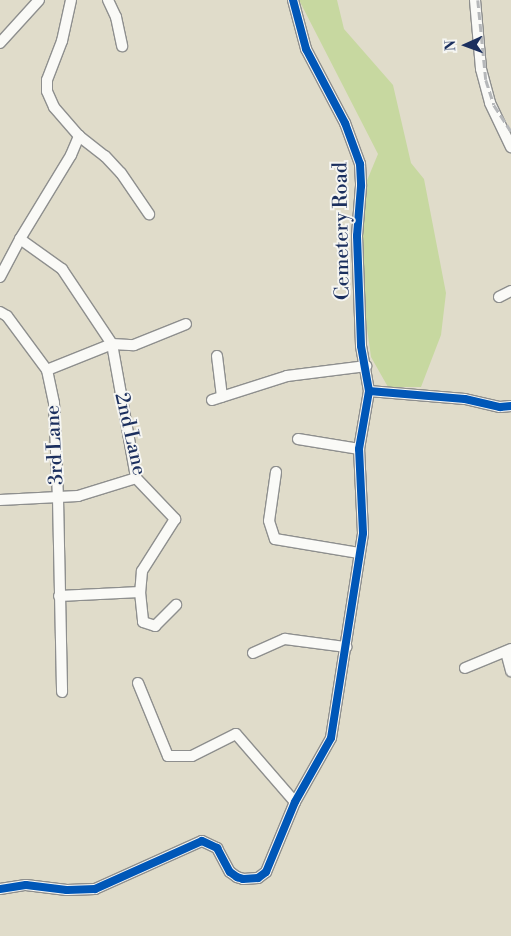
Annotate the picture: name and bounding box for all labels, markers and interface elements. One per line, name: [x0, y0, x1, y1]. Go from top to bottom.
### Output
north arrow: [441, 20, 491, 70]
text: N: [442, 40, 460, 51]
street label: Cemetery Road: [329, 162, 355, 300]
street label: 2nd Lane: [109, 390, 151, 478]
street label: 3rd Lane: [41, 404, 69, 486]

